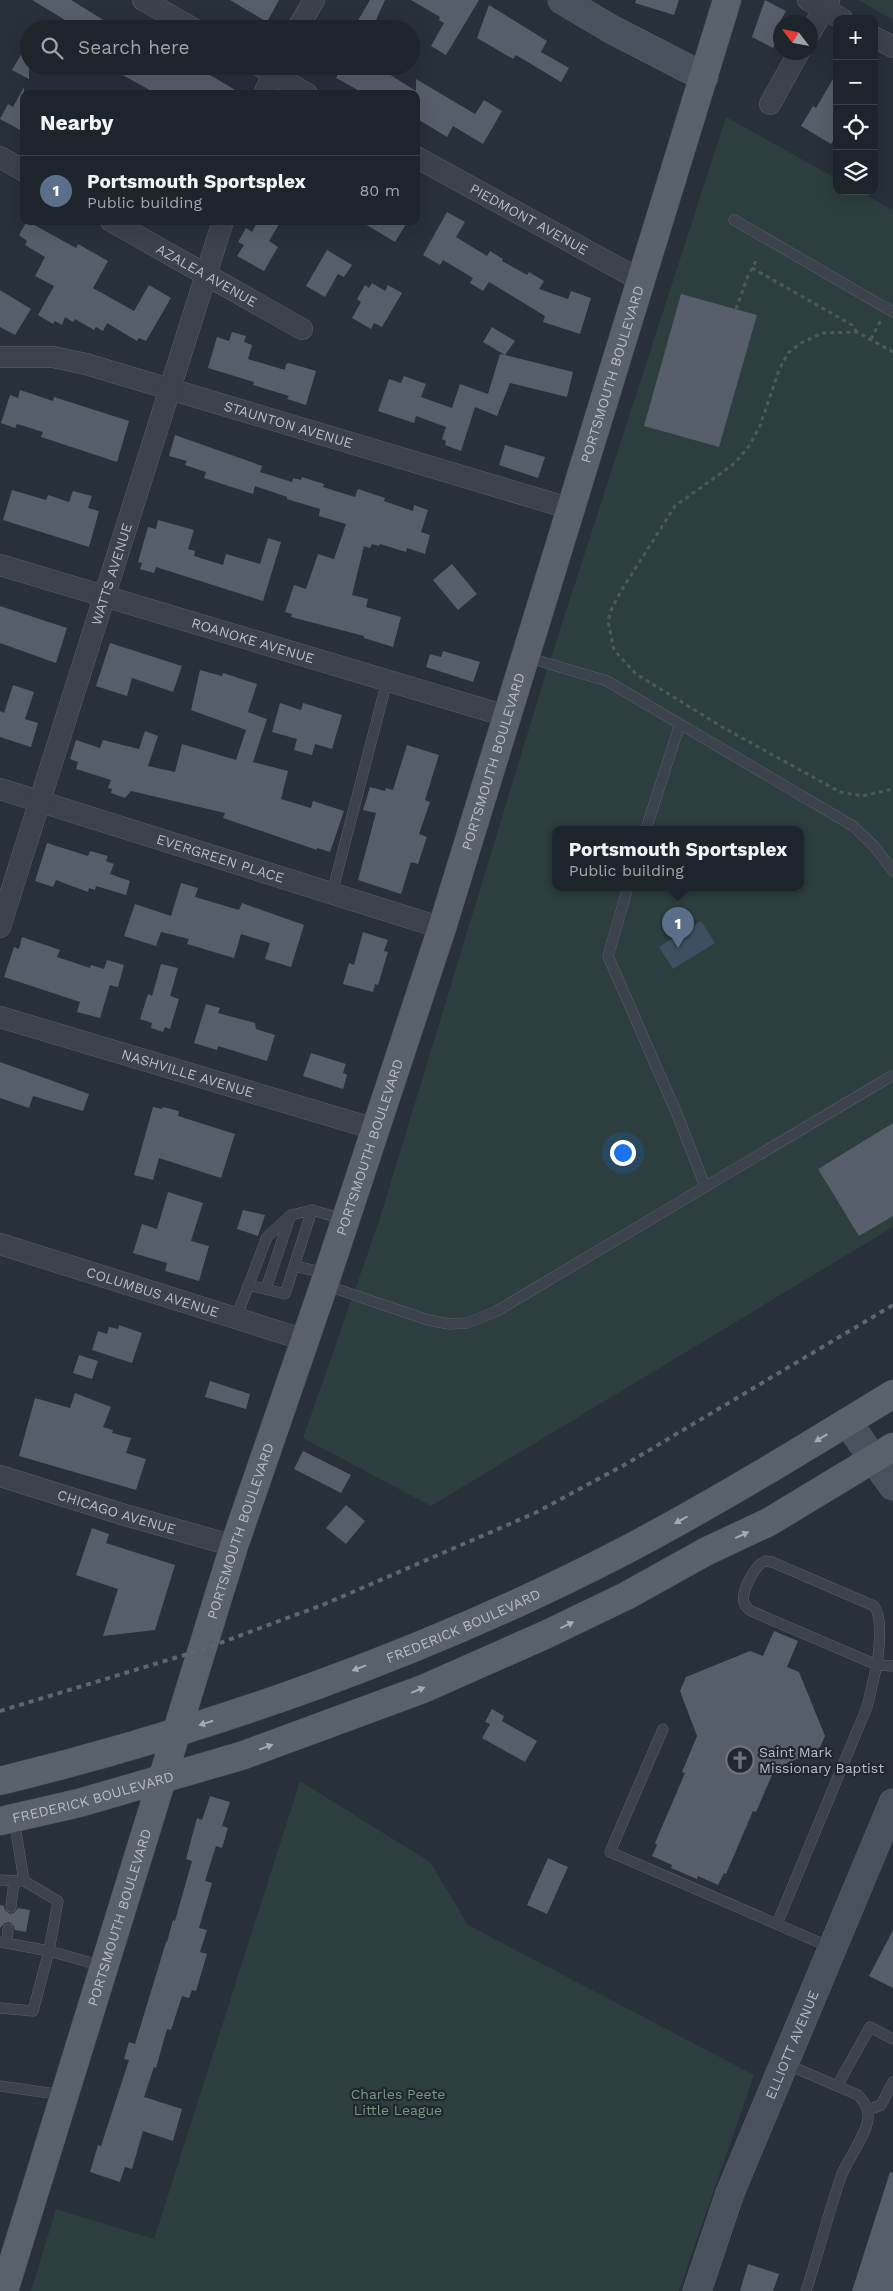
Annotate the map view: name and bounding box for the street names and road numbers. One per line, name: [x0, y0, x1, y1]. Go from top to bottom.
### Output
street label: PIEDMONT AVENUE: [467, 180, 591, 258]
street label: AZALEA AVENUE: [154, 240, 260, 310]
street label: PORTSMOUTH BOULEVARD: [577, 284, 647, 465]
street label: STAUNTON AVENUE: [222, 398, 355, 451]
street label: WATTS AVENUE: [88, 521, 135, 627]
street label: ROANOKE AVENUE: [190, 615, 316, 666]
street label: PORTSMOUTH BOULEVARD: [458, 671, 528, 852]
street label: EVERGREEN PLACE: [155, 831, 286, 886]
street label: NASHVILLE AVENUE: [120, 1046, 256, 1100]
street label: PORTSMOUTH BOULEVARD: [333, 1057, 406, 1237]
street label: COLUMBUS AVENUE: [84, 1264, 221, 1320]
street label: PORTSMOUTH BOULEVARD: [204, 1441, 277, 1621]
street label: CHICAGO AVENUE: [55, 1486, 178, 1537]
street label: FREDERICK BOULEVARD: [384, 1586, 543, 1666]
street label: FREDERICK BOULEVARD: [11, 1768, 176, 1826]
street label: PORTSMOUTH BOULEVARD: [84, 1827, 154, 2008]
street label: ELLIOTT AVENUE: [762, 1988, 822, 2102]

